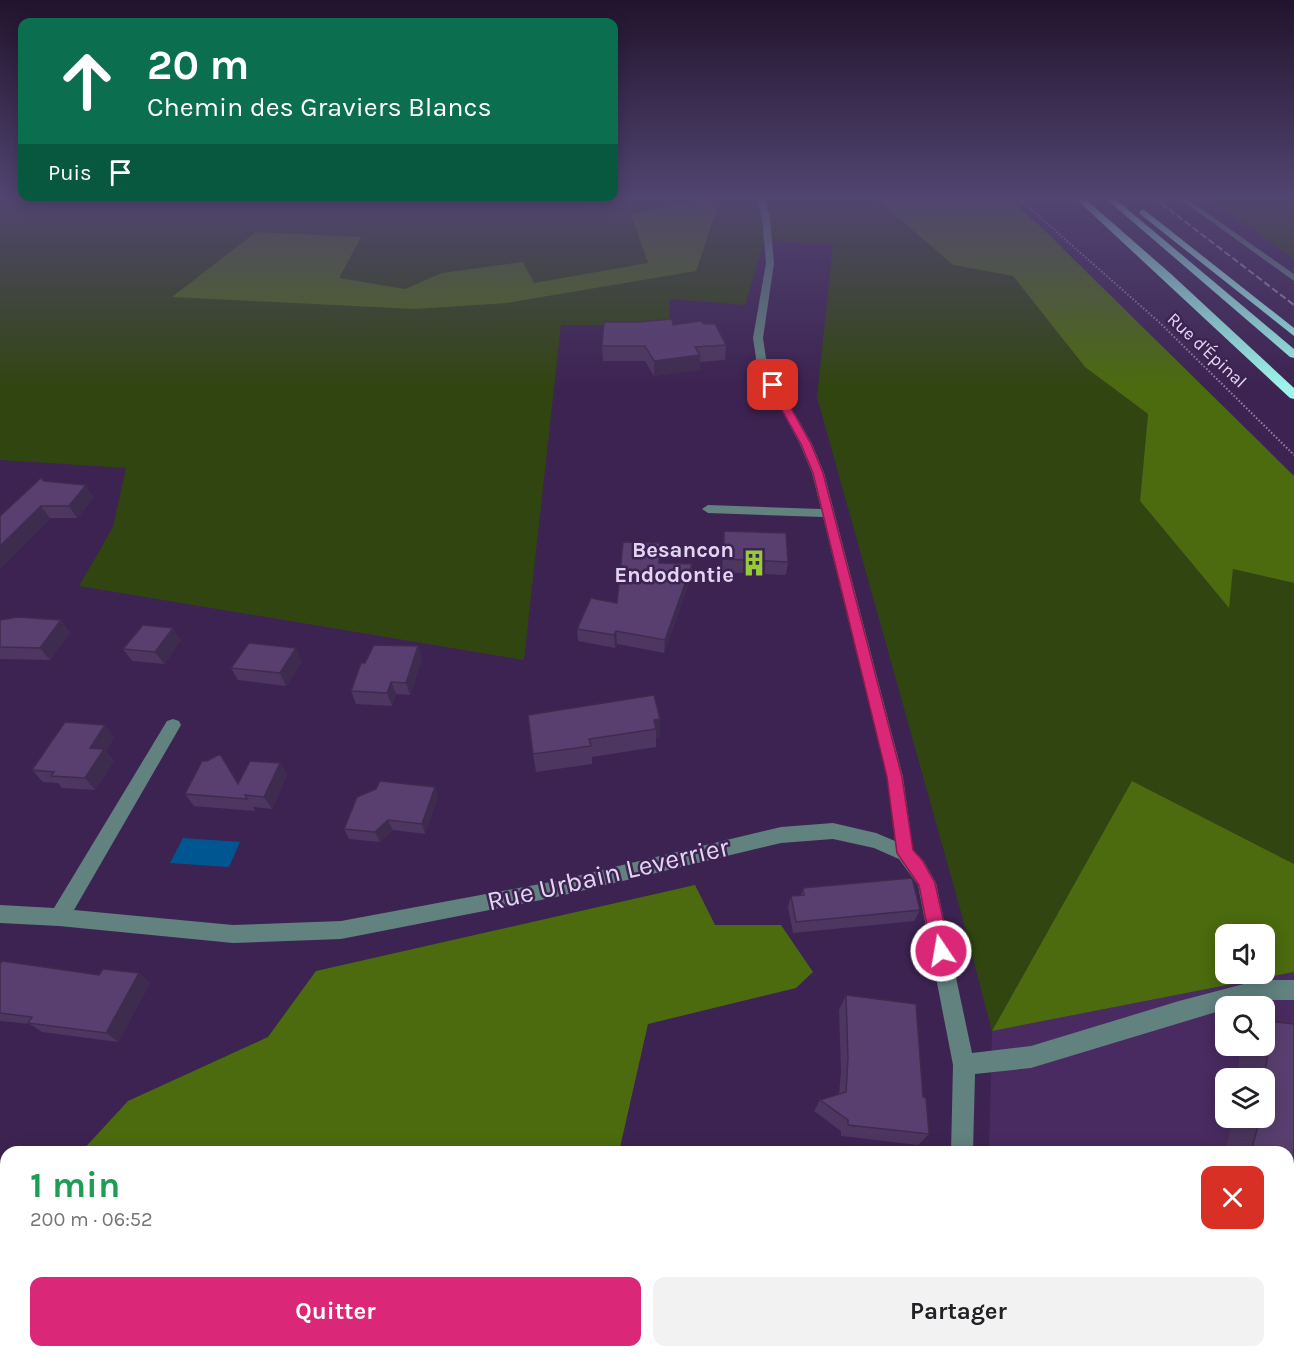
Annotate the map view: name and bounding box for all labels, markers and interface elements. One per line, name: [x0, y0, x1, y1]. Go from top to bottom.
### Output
text: 20 m: [147, 40, 249, 90]
icon: ahead: [48, 42, 126, 120]
text: Chemin des Graviers Blancs: [147, 91, 492, 123]
icon: arrive: [104, 156, 137, 189]
text: Puis: [48, 160, 92, 186]
street label: Rue d'Épinal: [1163, 307, 1252, 392]
pin: [747, 359, 798, 410]
icon: arrive: [756, 368, 789, 401]
place label: Besancon Endodontie: [614, 537, 734, 588]
building icon: Besancon Endodontie: [739, 548, 769, 578]
street label: Rue Urbain Leverrier: [484, 831, 732, 917]
position arrow: [909, 919, 973, 983]
map controls: [1215, 924, 1275, 1128]
button: sound: [1215, 924, 1275, 984]
button: search: [1215, 996, 1275, 1056]
button: layers: [1215, 1068, 1275, 1128]
text: 1 min: [30, 1164, 120, 1206]
button: close: [1201, 1166, 1264, 1229]
text: 200 m · 06:52: [30, 1208, 153, 1231]
button: Quitter: [30, 1277, 641, 1346]
button: Partager: [653, 1277, 1264, 1346]

